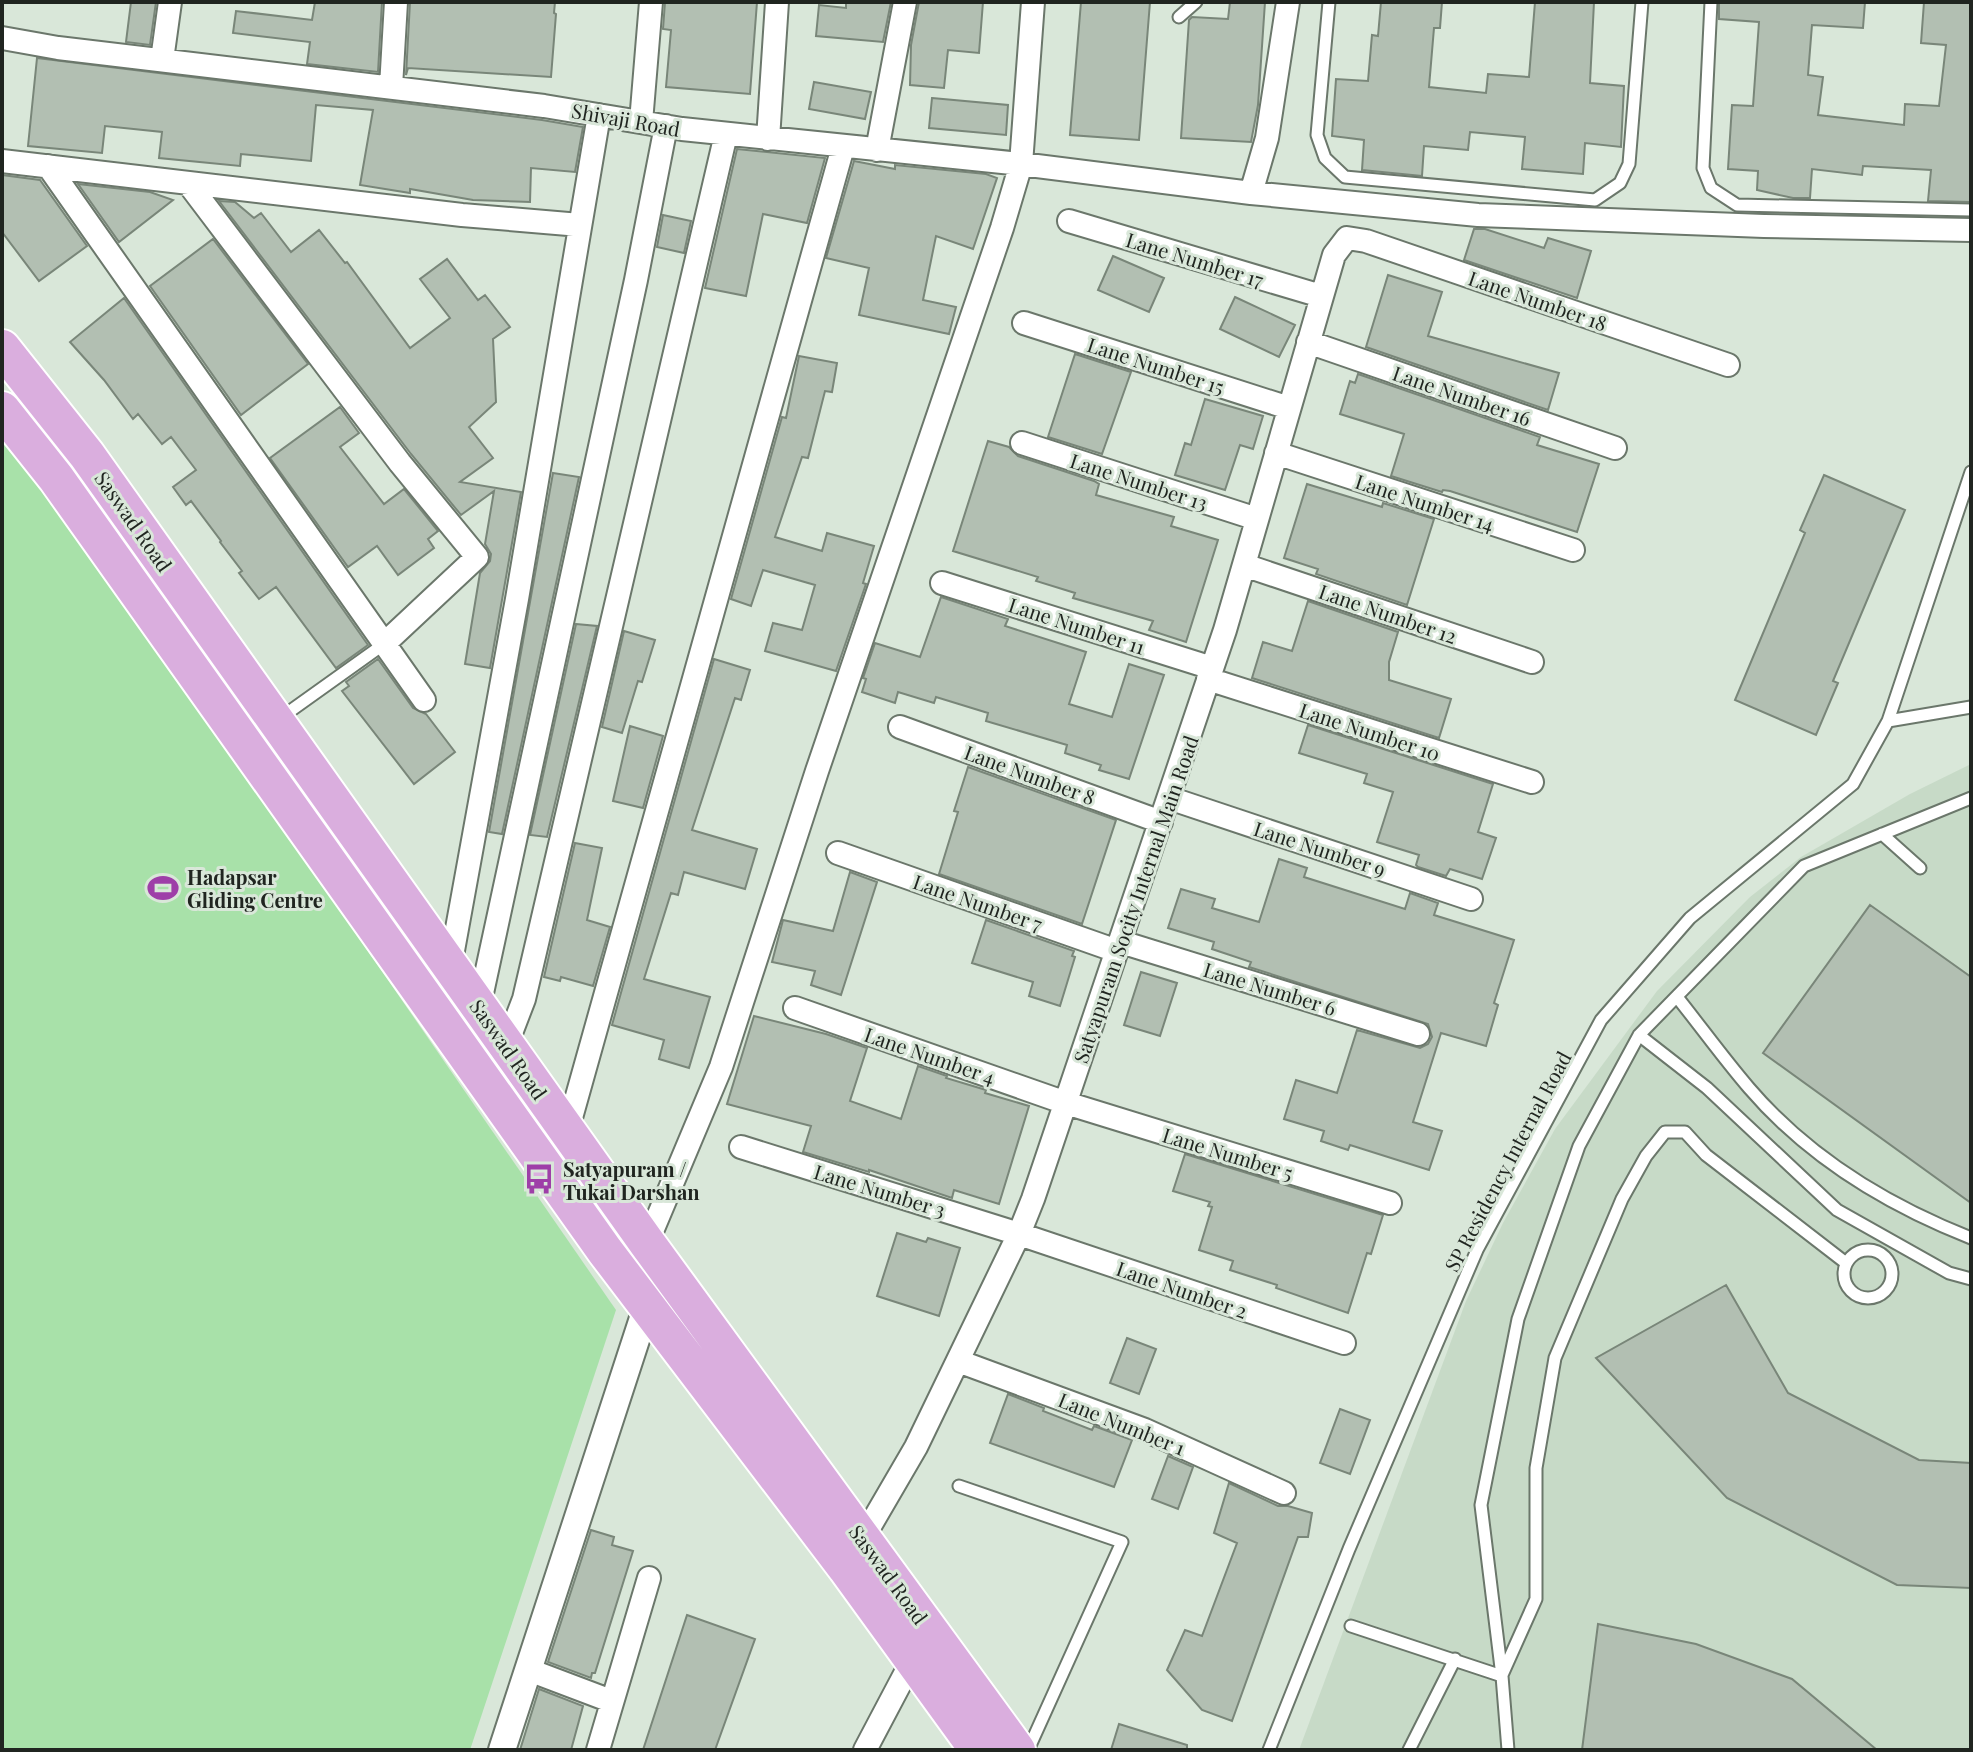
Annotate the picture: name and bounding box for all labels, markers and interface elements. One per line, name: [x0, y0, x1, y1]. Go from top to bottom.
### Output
street label: Shivaji Road: [570, 96, 683, 142]
street label: Lane Number 17: [1123, 225, 1267, 293]
street label: Lane Number 18: [1465, 264, 1611, 336]
street label: Lane Number 15: [1084, 330, 1228, 400]
street label: Lane Number 16: [1389, 359, 1535, 431]
street label: Lane Number 13: [1067, 446, 1211, 516]
street label: Saswad Road: [89, 465, 179, 577]
street label: Lane Number 14: [1352, 467, 1498, 537]
street label: Lane Number 12: [1316, 577, 1460, 649]
street label: Lane Number 11: [1005, 590, 1149, 660]
street label: Lane Number 10: [1296, 696, 1444, 766]
street label: Satyapuram Socity Internal Main Road: [1066, 731, 1204, 1066]
street label: Lane Number 8: [961, 738, 1099, 810]
street label: Lane Number 9: [1251, 814, 1389, 882]
place label: Hadapsar Gliding Centre: [187, 863, 323, 913]
street label: Lane Number 7: [910, 867, 1046, 937]
sports icon: Hadapsar Gliding Centre: [146, 871, 180, 905]
street label: Lane Number 6: [1200, 955, 1340, 1021]
street label: Saswad Road: [464, 993, 554, 1105]
street label: Lane Number 4: [861, 1020, 999, 1090]
street label: SP Residency Internal Road: [1437, 1046, 1577, 1276]
street label: Lane Number 5: [1159, 1120, 1297, 1186]
place label: Satyapuram / Tukai Darshan: [563, 1155, 700, 1205]
street label: Lane Number 3: [811, 1157, 949, 1223]
bus stop icon: Satyapuram / Tukai Darshan: [522, 1162, 556, 1196]
street label: Lane Number 2: [1113, 1254, 1251, 1324]
street label: Lane Number 1: [1055, 1385, 1189, 1461]
street label: Saswad Road: [844, 1519, 935, 1630]

